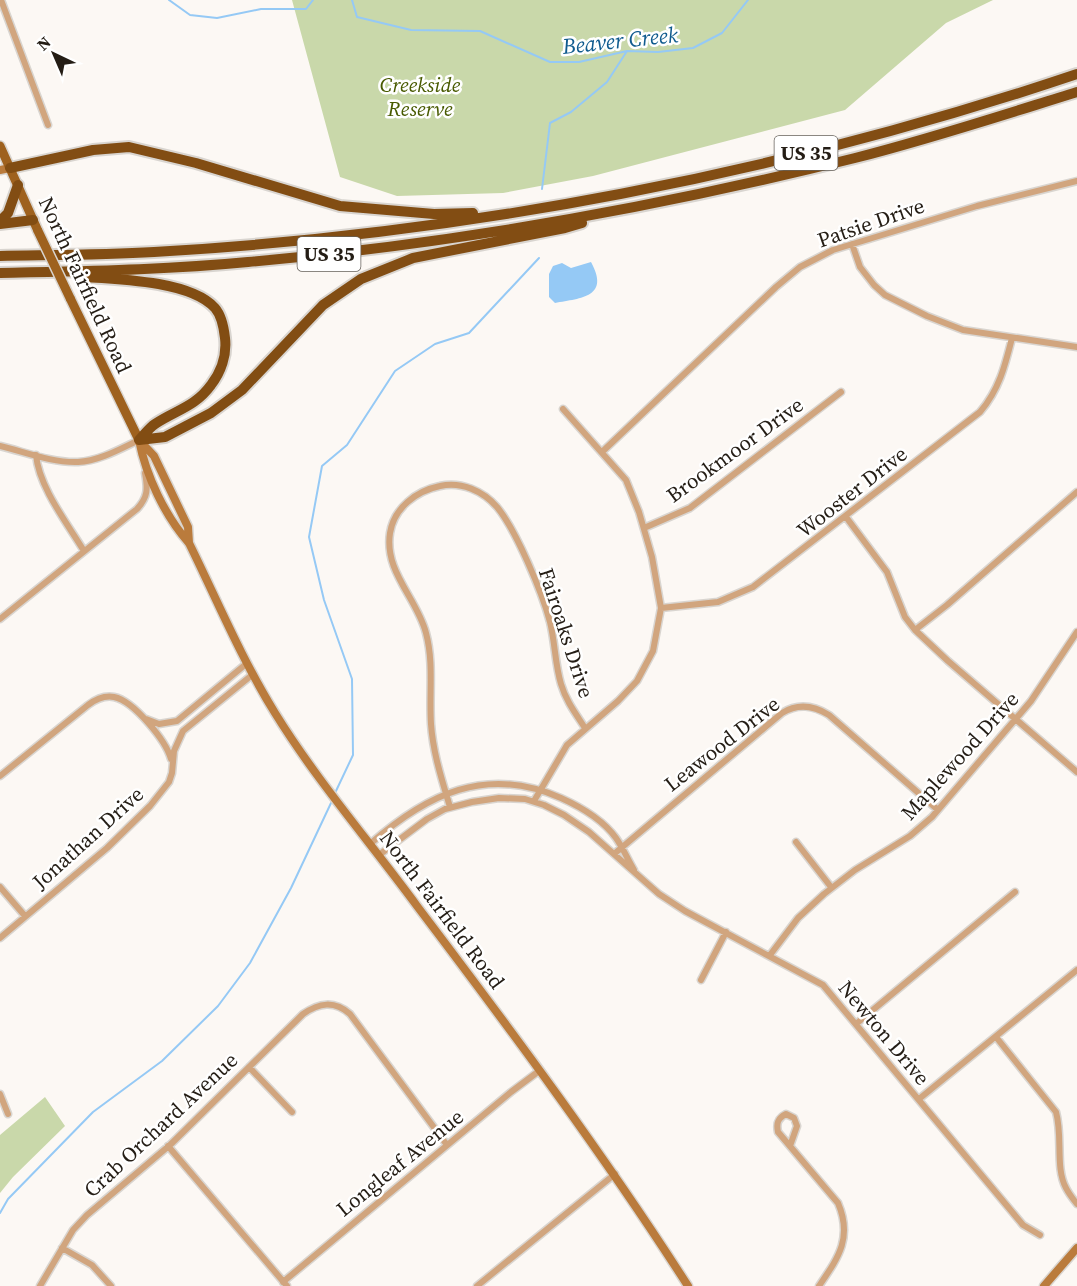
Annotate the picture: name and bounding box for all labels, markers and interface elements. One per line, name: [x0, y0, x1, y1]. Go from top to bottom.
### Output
water label: Beaver Creek: [560, 19, 680, 61]
north arrow: [24, 24, 84, 84]
text: N: [32, 31, 56, 55]
park label: Creekside Reserve: [380, 70, 461, 123]
road number: US 35: [774, 136, 838, 170]
street label: Patsie Drive: [813, 191, 928, 254]
street label: North Fairfield Road: [32, 192, 139, 378]
road number: US 35: [298, 237, 360, 271]
street label: Brookmoor Drive: [660, 390, 809, 509]
street label: Wooster Drive: [790, 439, 913, 544]
street label: Fairoaks Drive: [532, 564, 601, 702]
street label: Maplewood Drive: [894, 685, 1025, 826]
street label: Leawood Drive: [658, 689, 786, 798]
street label: Jonathan Drive: [25, 780, 150, 896]
street label: North Fairfield Road: [373, 825, 512, 995]
street label: Newton Drive: [832, 974, 937, 1091]
street label: Crab Orchard Avenue: [77, 1046, 244, 1204]
street label: Longleaf Avenue: [330, 1102, 469, 1223]

